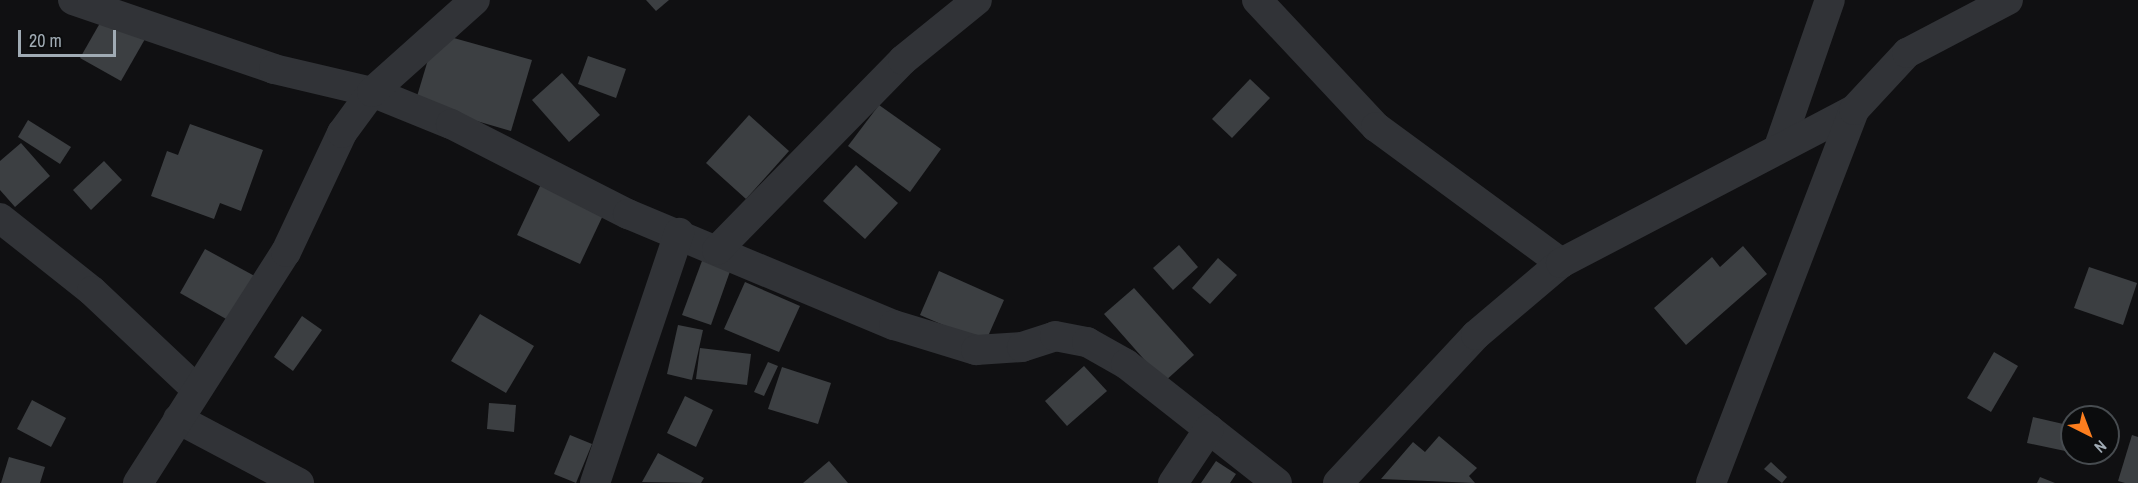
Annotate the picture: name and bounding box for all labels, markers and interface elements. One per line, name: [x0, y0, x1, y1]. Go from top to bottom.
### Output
scale bar: [21, 18, 118, 56]
text: 20 m: [29, 28, 62, 53]
north arrow: [2060, 405, 2120, 465]
text: N: [2090, 436, 2112, 458]

